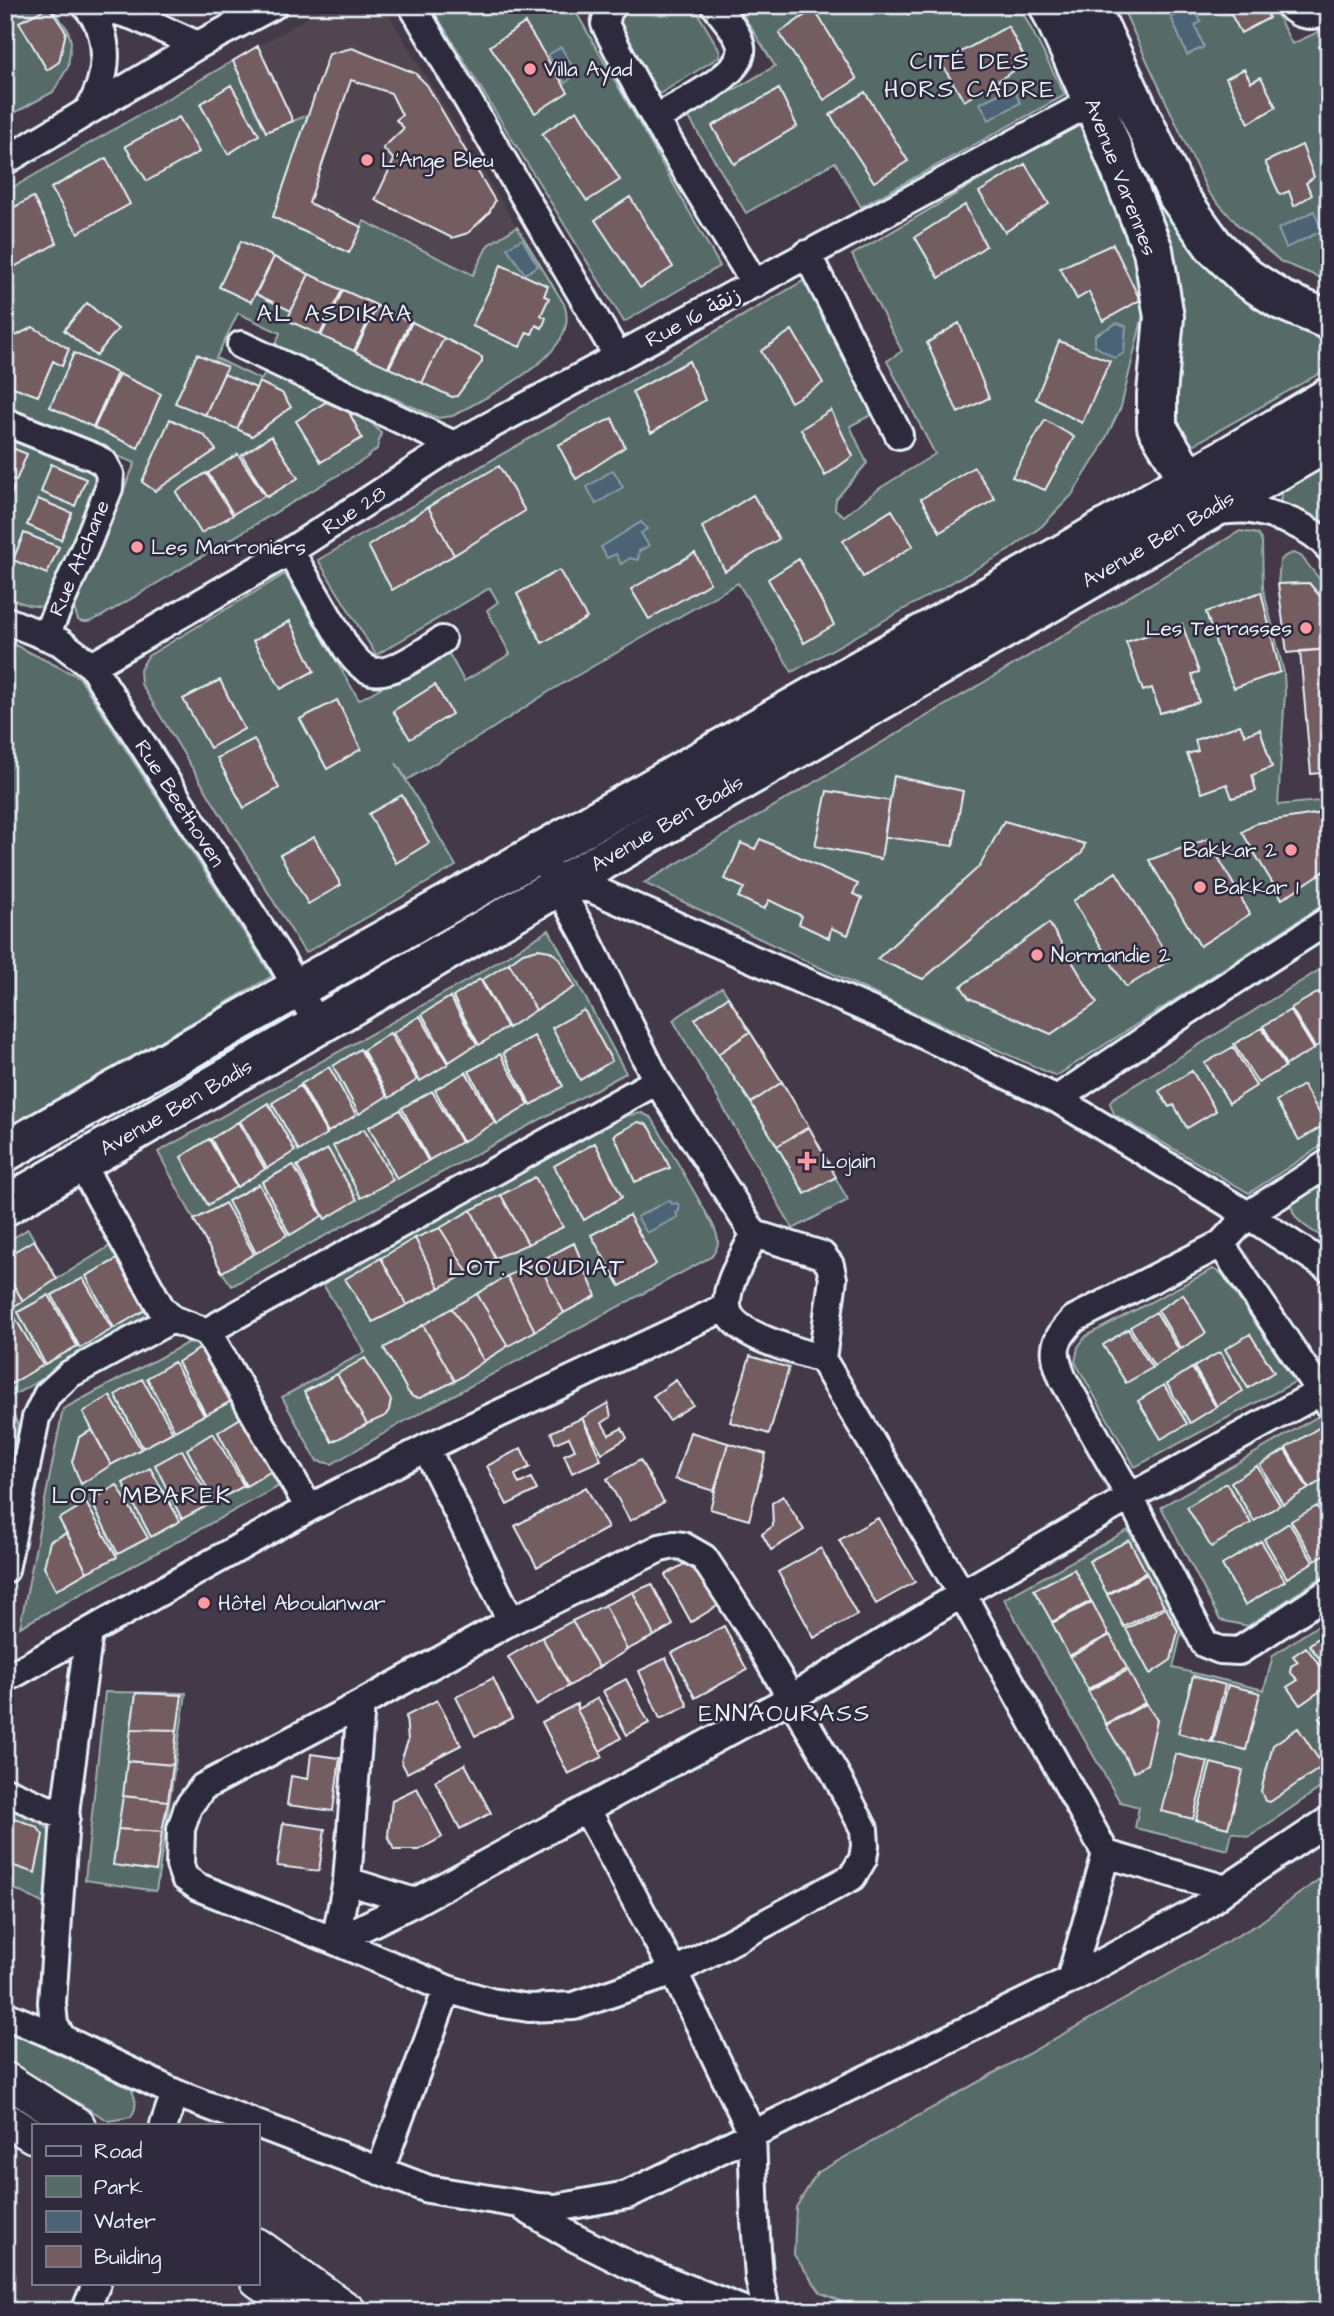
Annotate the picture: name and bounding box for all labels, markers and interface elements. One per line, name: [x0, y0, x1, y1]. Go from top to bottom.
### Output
district label: CITÉ DES HORS CADRE: [884, 45, 1056, 107]
place label: Villa Ayad: [544, 55, 633, 86]
marker: Villa Ayad: [522, 61, 538, 77]
street label: Avenue Varennes: [1077, 94, 1164, 260]
place label: L'Ange Bleu: [381, 146, 494, 177]
marker: L'Ange Bleu: [359, 152, 375, 168]
street label: Rue 16 زنقة: [640, 280, 746, 355]
district label: AL ASDIKAA: [257, 297, 413, 331]
street label: Rue 28: [317, 479, 392, 542]
street label: Avenue Ben Badis: [1077, 484, 1240, 595]
street label: Rue Atchane: [42, 496, 117, 621]
place label: Les Marroniers: [151, 533, 306, 562]
marker: Les Marroniers: [129, 539, 145, 555]
place label: Les Terrasses: [1146, 614, 1292, 643]
marker: Les Terrasses: [1298, 620, 1314, 636]
street label: Rue Beethoven: [128, 734, 232, 873]
street label: Avenue Ben Badis: [586, 768, 749, 879]
place label: Bakkar 2: [1183, 836, 1277, 865]
marker: Bakkar 2: [1283, 842, 1299, 858]
place label: Bakkar 1: [1214, 873, 1299, 902]
marker: Bakkar 1: [1192, 879, 1208, 895]
place label: Normandie 2: [1051, 941, 1171, 970]
marker: Normandie 2: [1029, 947, 1045, 963]
street label: Avenue Ben Badis: [95, 1052, 258, 1163]
place label: Lojain: [821, 1147, 875, 1176]
marker: Lojain: [799, 1153, 815, 1169]
district label: LOT. KOUDIAT: [448, 1251, 626, 1285]
district label: LOT. MBAREK: [52, 1479, 232, 1513]
place label: Hôtel Aboulanwar: [218, 1589, 386, 1618]
marker: Hôtel Aboulanwar: [196, 1595, 212, 1611]
district label: ENNAOURASS: [699, 1697, 871, 1731]
legend: [32, 2124, 259, 2284]
text: Road: [94, 2137, 142, 2166]
text: Park: [94, 2173, 143, 2202]
text: Water: [94, 2207, 156, 2236]
text: Building: [94, 2243, 162, 2274]

